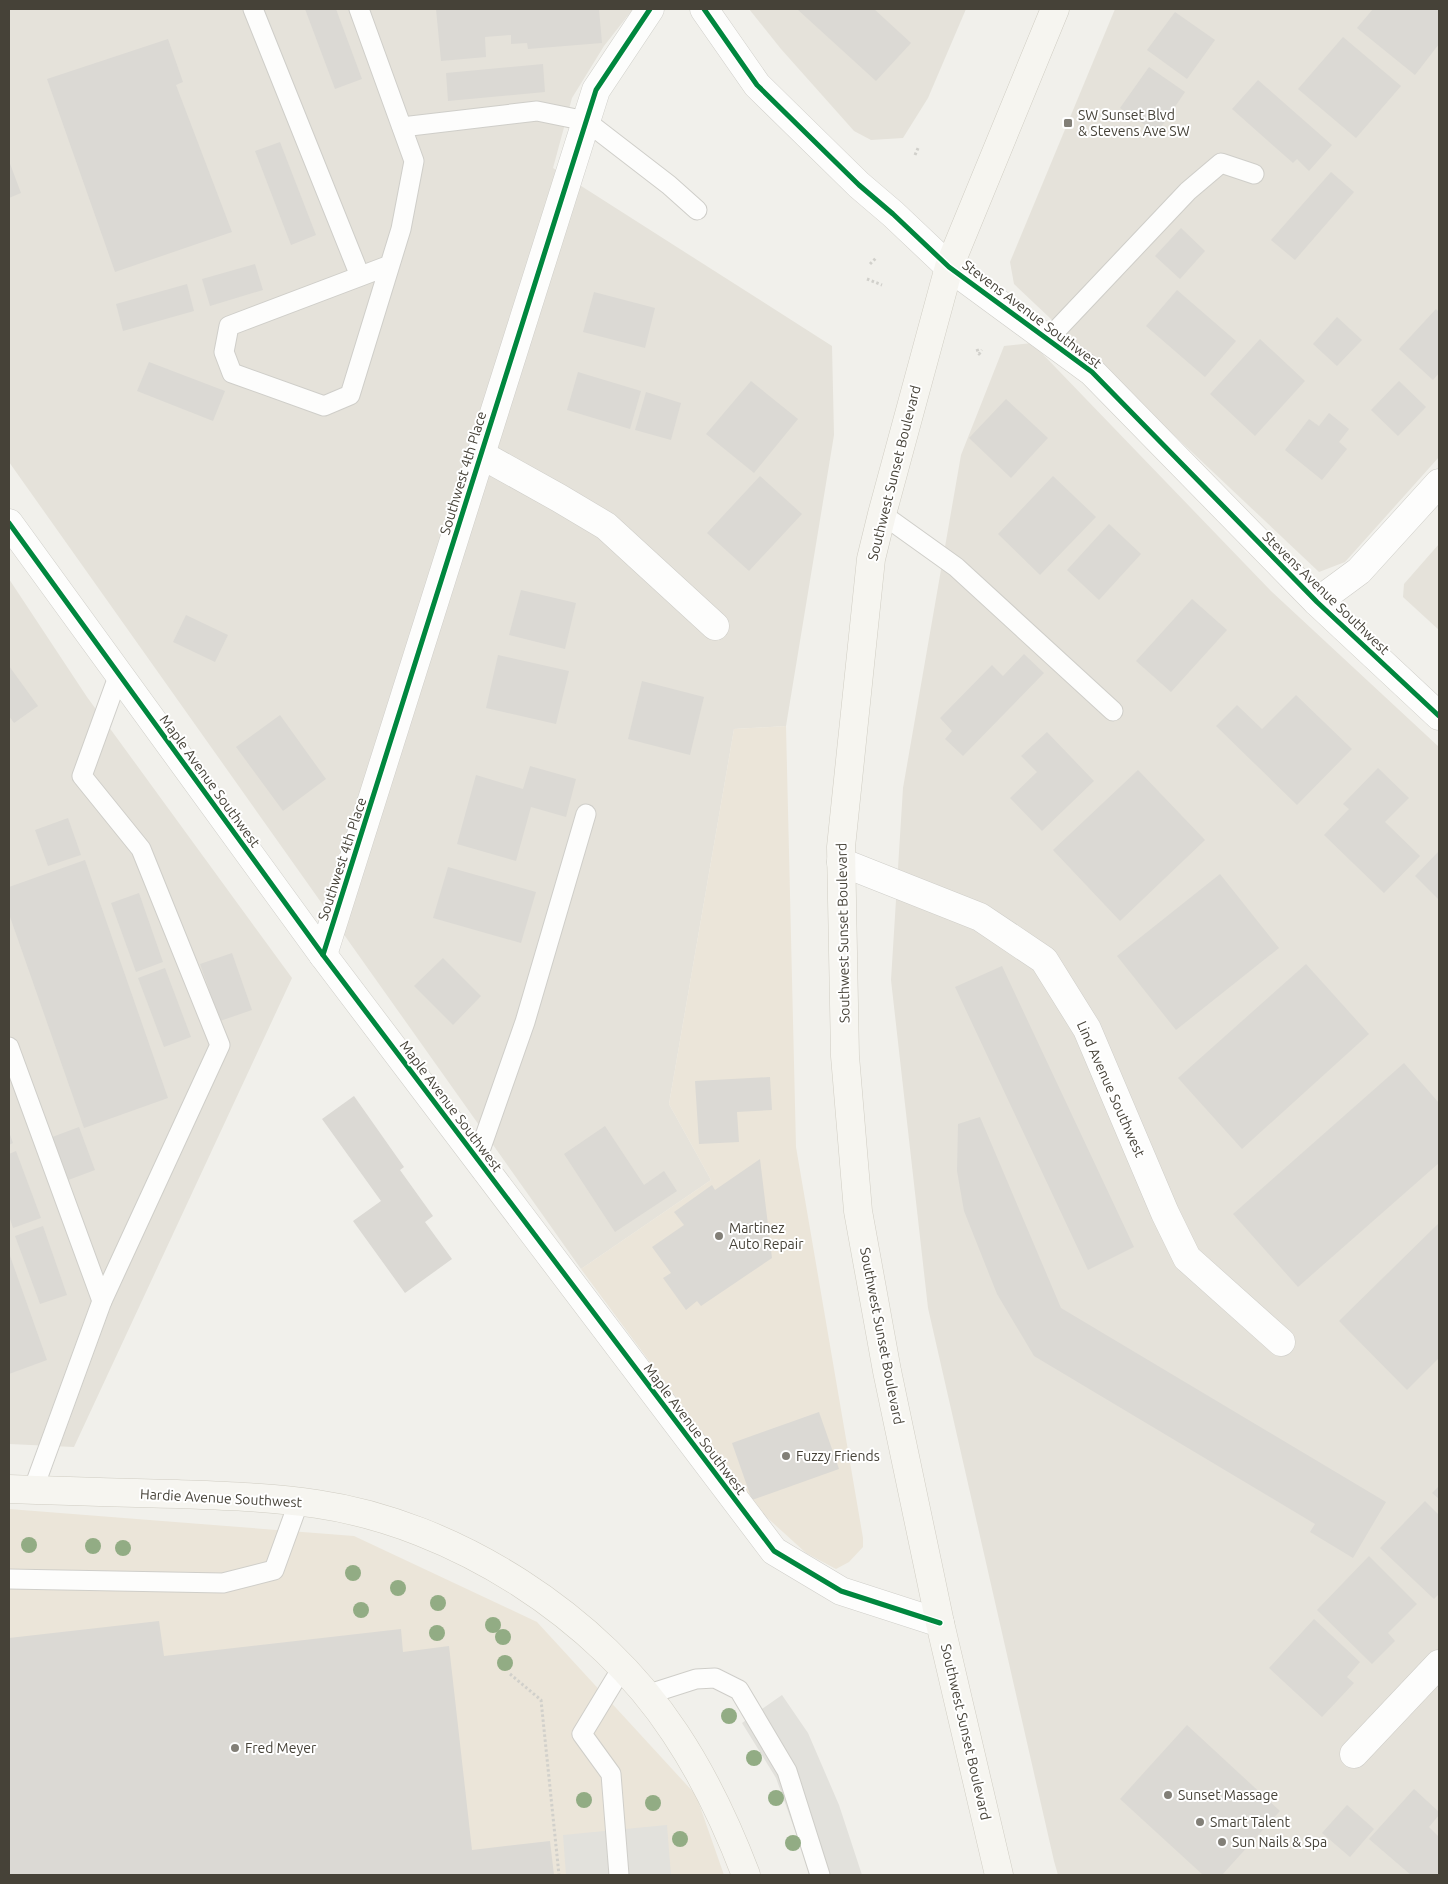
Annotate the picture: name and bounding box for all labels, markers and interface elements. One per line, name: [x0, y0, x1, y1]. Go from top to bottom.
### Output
place label: SW Sunset Blvd & Stevens Ave SW: [1078, 107, 1190, 139]
marker: SW Sunset Blvd & Stevens Ave SW: [1062, 117, 1074, 129]
street label: Stevens Avenue Southwest: [959, 256, 1105, 372]
street label: Southwest Sunset Boulevard: [864, 384, 924, 562]
street label: Southwest 4th Place: [437, 409, 489, 537]
street label: Stevens Avenue Southwest: [1259, 528, 1393, 658]
street label: Maple Avenue Southwest: [157, 712, 264, 851]
street label: Southwest 4th Place: [315, 795, 369, 923]
street label: Southwest Sunset Boulevard: [833, 843, 853, 1023]
street label: Lind Avenue Southwest: [1074, 1018, 1148, 1160]
street label: Maple Avenue Southwest: [397, 1037, 506, 1175]
place label: Martinez Auto Repair: [729, 1220, 804, 1252]
marker: Martinez Auto Repair: [713, 1230, 725, 1242]
street label: Southwest Sunset Boulevard: [857, 1246, 907, 1426]
street label: Maple Avenue Southwest: [641, 1360, 750, 1498]
place label: Fuzzy Friends: [796, 1448, 880, 1464]
marker: Fuzzy Friends: [780, 1450, 792, 1462]
street label: Hardie Avenue Southwest: [140, 1486, 303, 1510]
street label: Southwest Sunset Boulevard: [938, 1642, 994, 1822]
place label: Fred Meyer: [245, 1740, 317, 1756]
marker: Fred Meyer: [229, 1742, 241, 1754]
place label: Sunset Massage: [1178, 1787, 1278, 1803]
marker: Sunset Massage: [1162, 1789, 1174, 1801]
place label: Smart Talent: [1210, 1814, 1290, 1830]
marker: Smart Talent: [1194, 1816, 1206, 1828]
place label: Sun Nails & Spa: [1232, 1834, 1327, 1850]
marker: Sun Nails & Spa: [1216, 1836, 1228, 1848]

